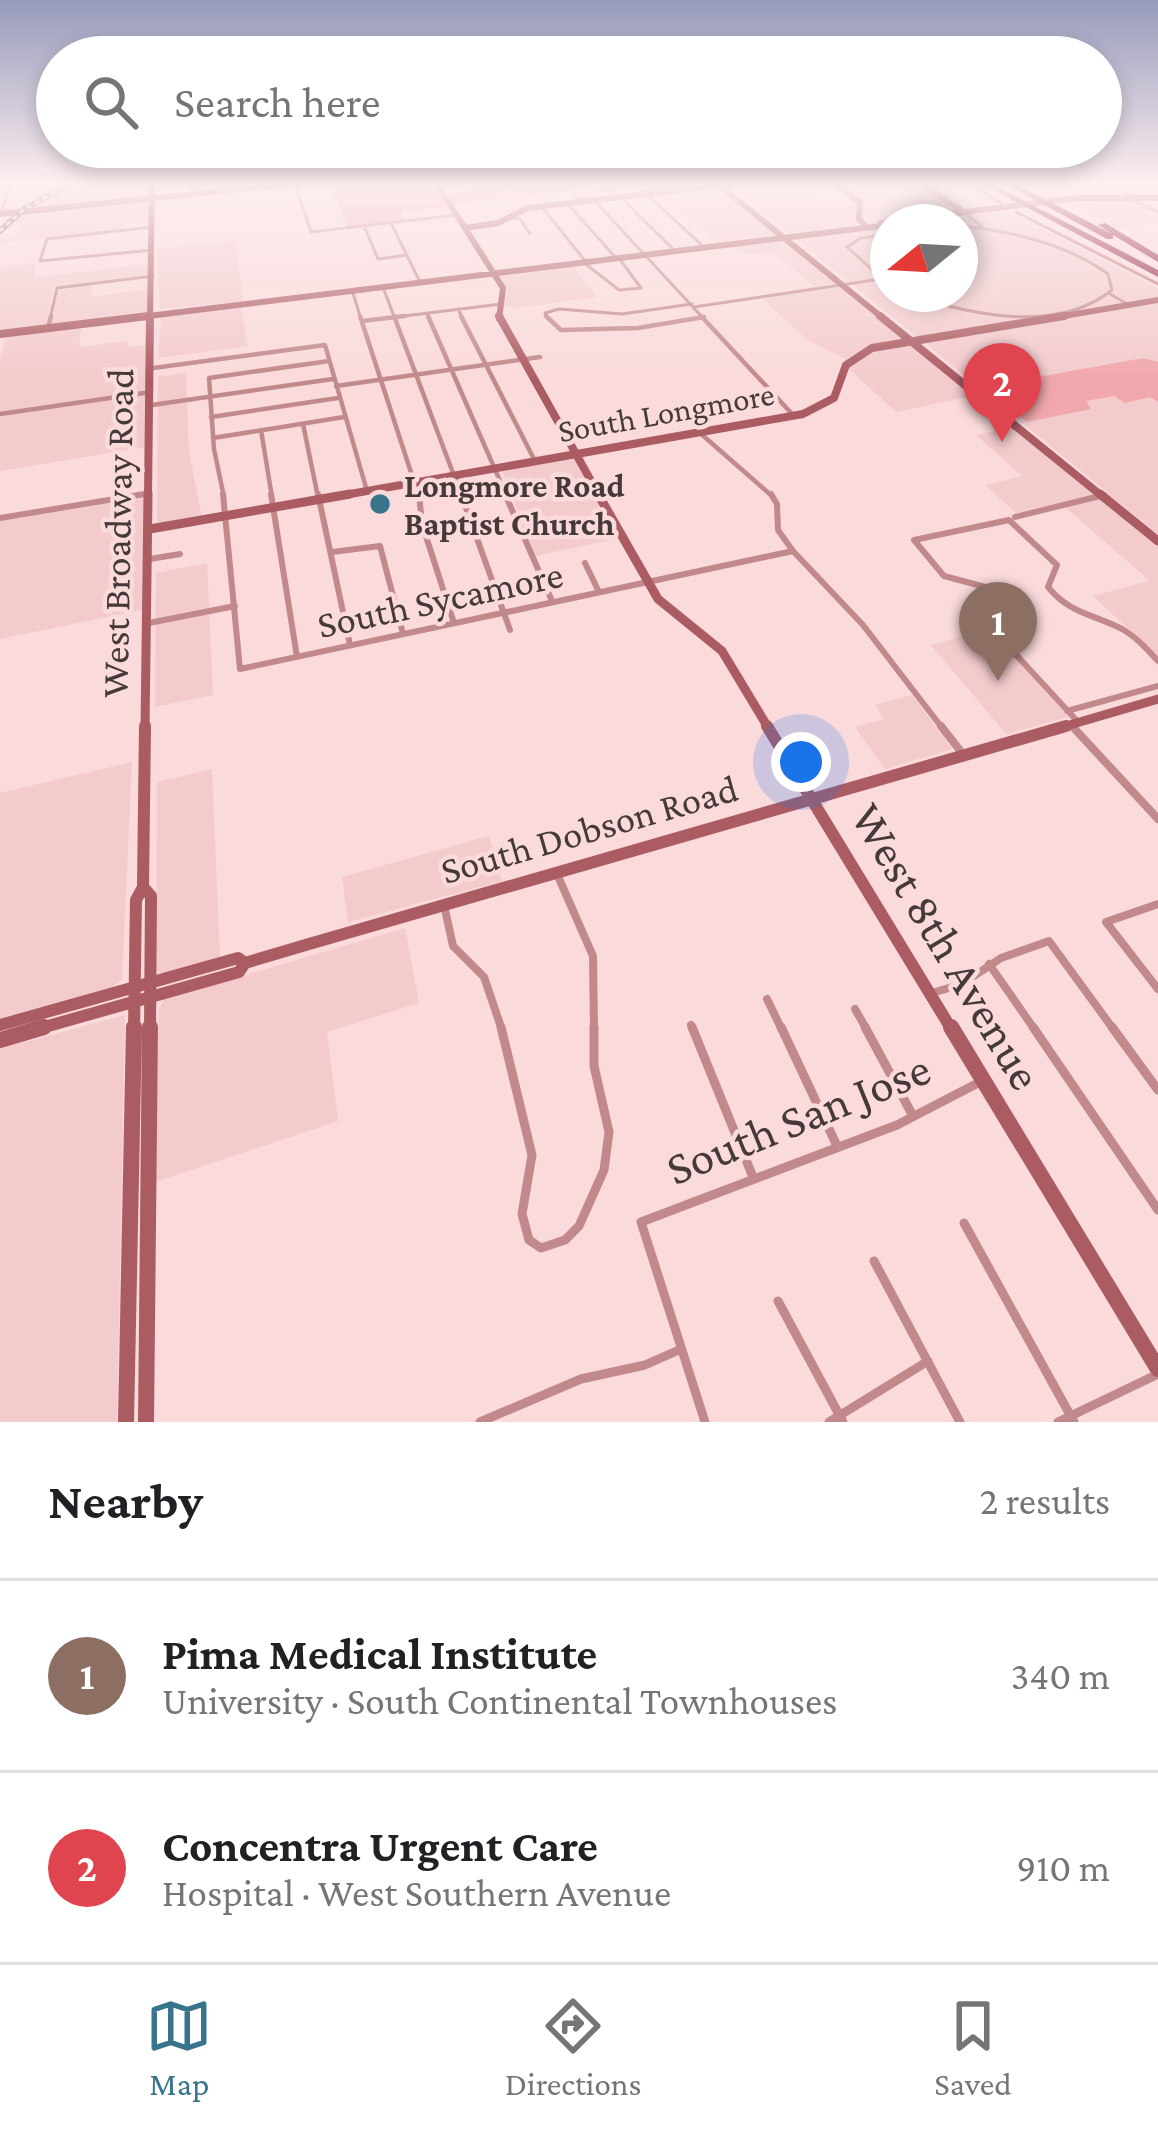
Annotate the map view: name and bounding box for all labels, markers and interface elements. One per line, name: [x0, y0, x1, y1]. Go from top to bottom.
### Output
search box: [36, 36, 1122, 168]
icon: search: [78, 69, 144, 135]
text: Search here: [174, 77, 381, 127]
north arrow: [870, 204, 978, 312]
pin: 2: [963, 343, 1041, 442]
street label: West Broadway Road: [93, 368, 142, 698]
street label: South Longmore: [555, 375, 777, 449]
place label: Longmore Road Baptist Church: [404, 467, 625, 542]
marker: Longmore Road Baptist Church: [367, 491, 393, 517]
street label: South Sycamore: [313, 552, 567, 647]
pin: 1: [959, 582, 1037, 681]
your location: [771, 732, 831, 792]
street label: South Dobson Road: [436, 766, 742, 892]
street label: West 8th Avenue: [841, 793, 1053, 1099]
street label: South San Jose: [658, 1041, 938, 1195]
text: Nearby: [48, 1472, 203, 1529]
text: 2 results: [980, 1479, 1110, 1522]
text: Pima Medical Institute: [162, 1629, 597, 1679]
text: 1: [80, 1654, 94, 1697]
text: 340 m: [1011, 1654, 1110, 1697]
text: University · South Continental Townhouses: [162, 1679, 837, 1722]
text: Concentra Urgent Care: [162, 1821, 598, 1871]
text: 2: [77, 1846, 97, 1889]
text: 910 m: [1017, 1846, 1110, 1889]
text: Hospital · West Southern Avenue: [162, 1871, 671, 1914]
tab: Map: [146, 1993, 212, 2102]
tab: Directions: [505, 1993, 642, 2102]
tab: Saved: [934, 1993, 1012, 2102]

